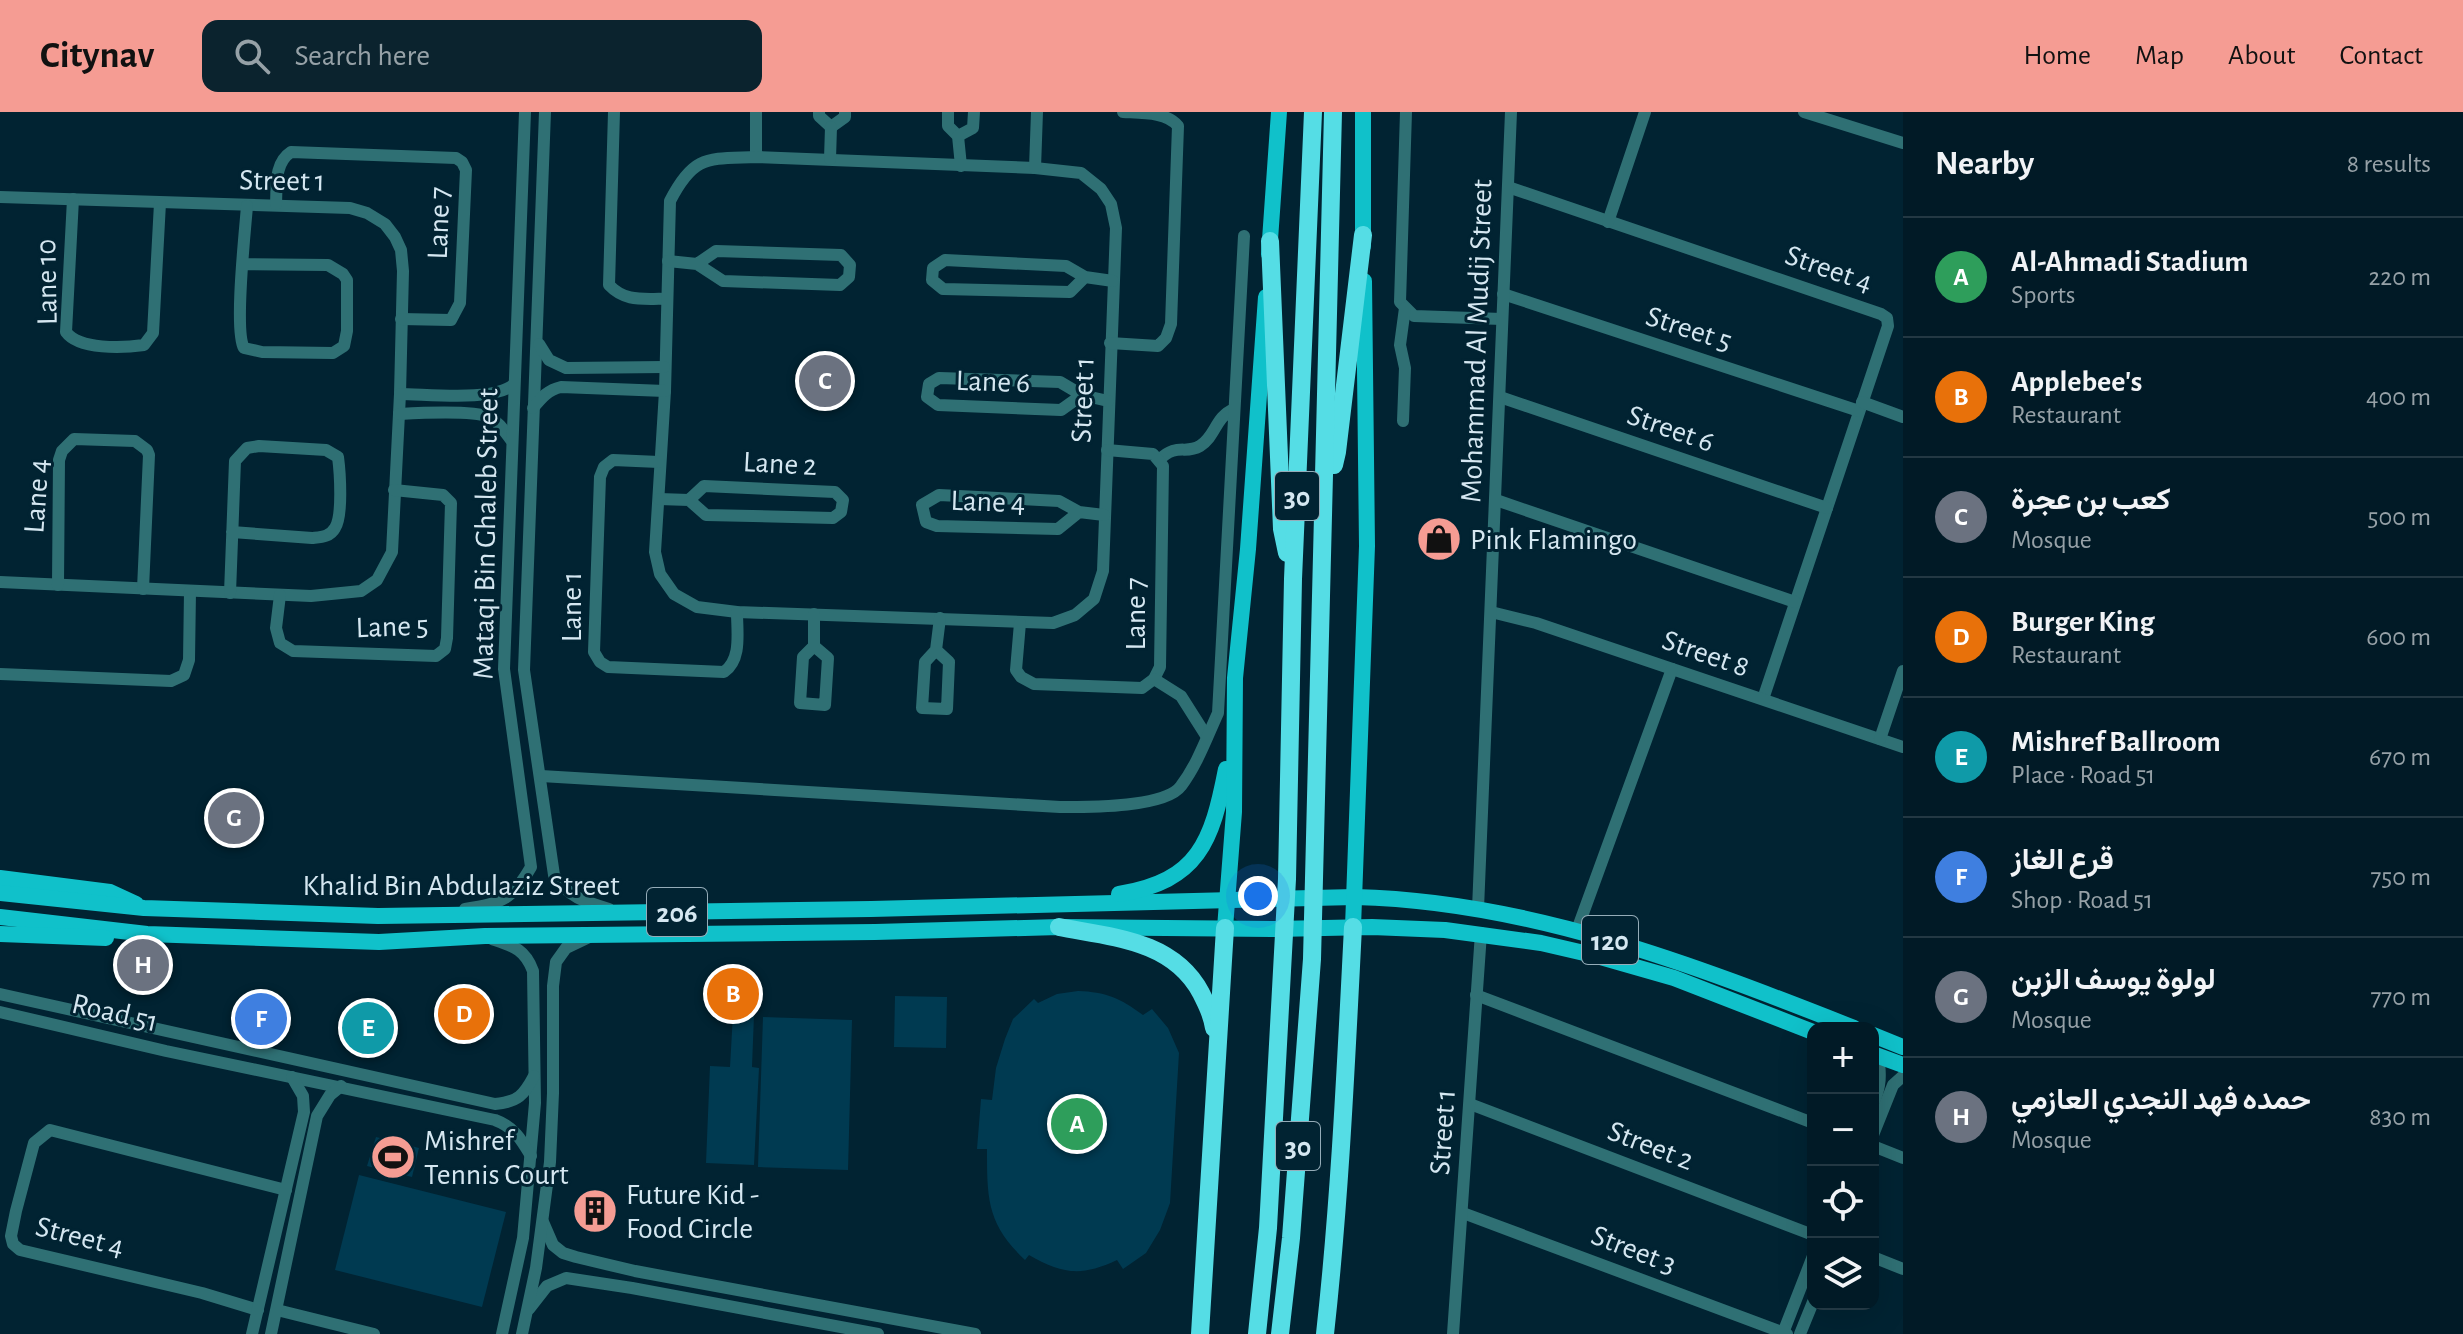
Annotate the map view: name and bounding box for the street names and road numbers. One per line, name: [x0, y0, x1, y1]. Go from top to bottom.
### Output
street label: Street 1: [239, 165, 325, 197]
street label: Mohammad Al Mudij Street: [1456, 179, 1498, 503]
street label: Lane 7: [423, 186, 455, 260]
street label: Lane 10: [31, 238, 63, 325]
street label: Street 4: [1781, 240, 1876, 298]
street label: Street 5: [1642, 301, 1735, 357]
street label: Street 1: [1067, 357, 1099, 443]
street label: Lane 6: [955, 366, 1031, 398]
street label: Mataqi Bin Ghaleb Street: [468, 388, 504, 680]
street label: Street 6: [1623, 400, 1718, 458]
street label: Lane 2: [742, 447, 818, 481]
street label: Lane 4: [19, 458, 55, 534]
road number: 30: [1275, 472, 1319, 520]
street label: Lane 4: [950, 486, 1026, 518]
street label: Lane 1: [557, 572, 587, 642]
street label: Lane 7: [1121, 578, 1151, 650]
street label: Lane 5: [355, 611, 429, 643]
street label: Street 8: [1658, 625, 1753, 683]
street label: Khalid Bin Abdulaziz Street: [302, 871, 620, 901]
road number: 206: [647, 888, 707, 936]
road number: 120: [1582, 916, 1638, 964]
street label: Road 51: [69, 989, 161, 1037]
street label: Street 1: [1425, 1088, 1461, 1176]
street label: Street 2: [1604, 1116, 1698, 1176]
road number: 30: [1276, 1122, 1320, 1170]
street label: Street 4: [32, 1212, 127, 1262]
street label: Street 3: [1587, 1220, 1680, 1280]

